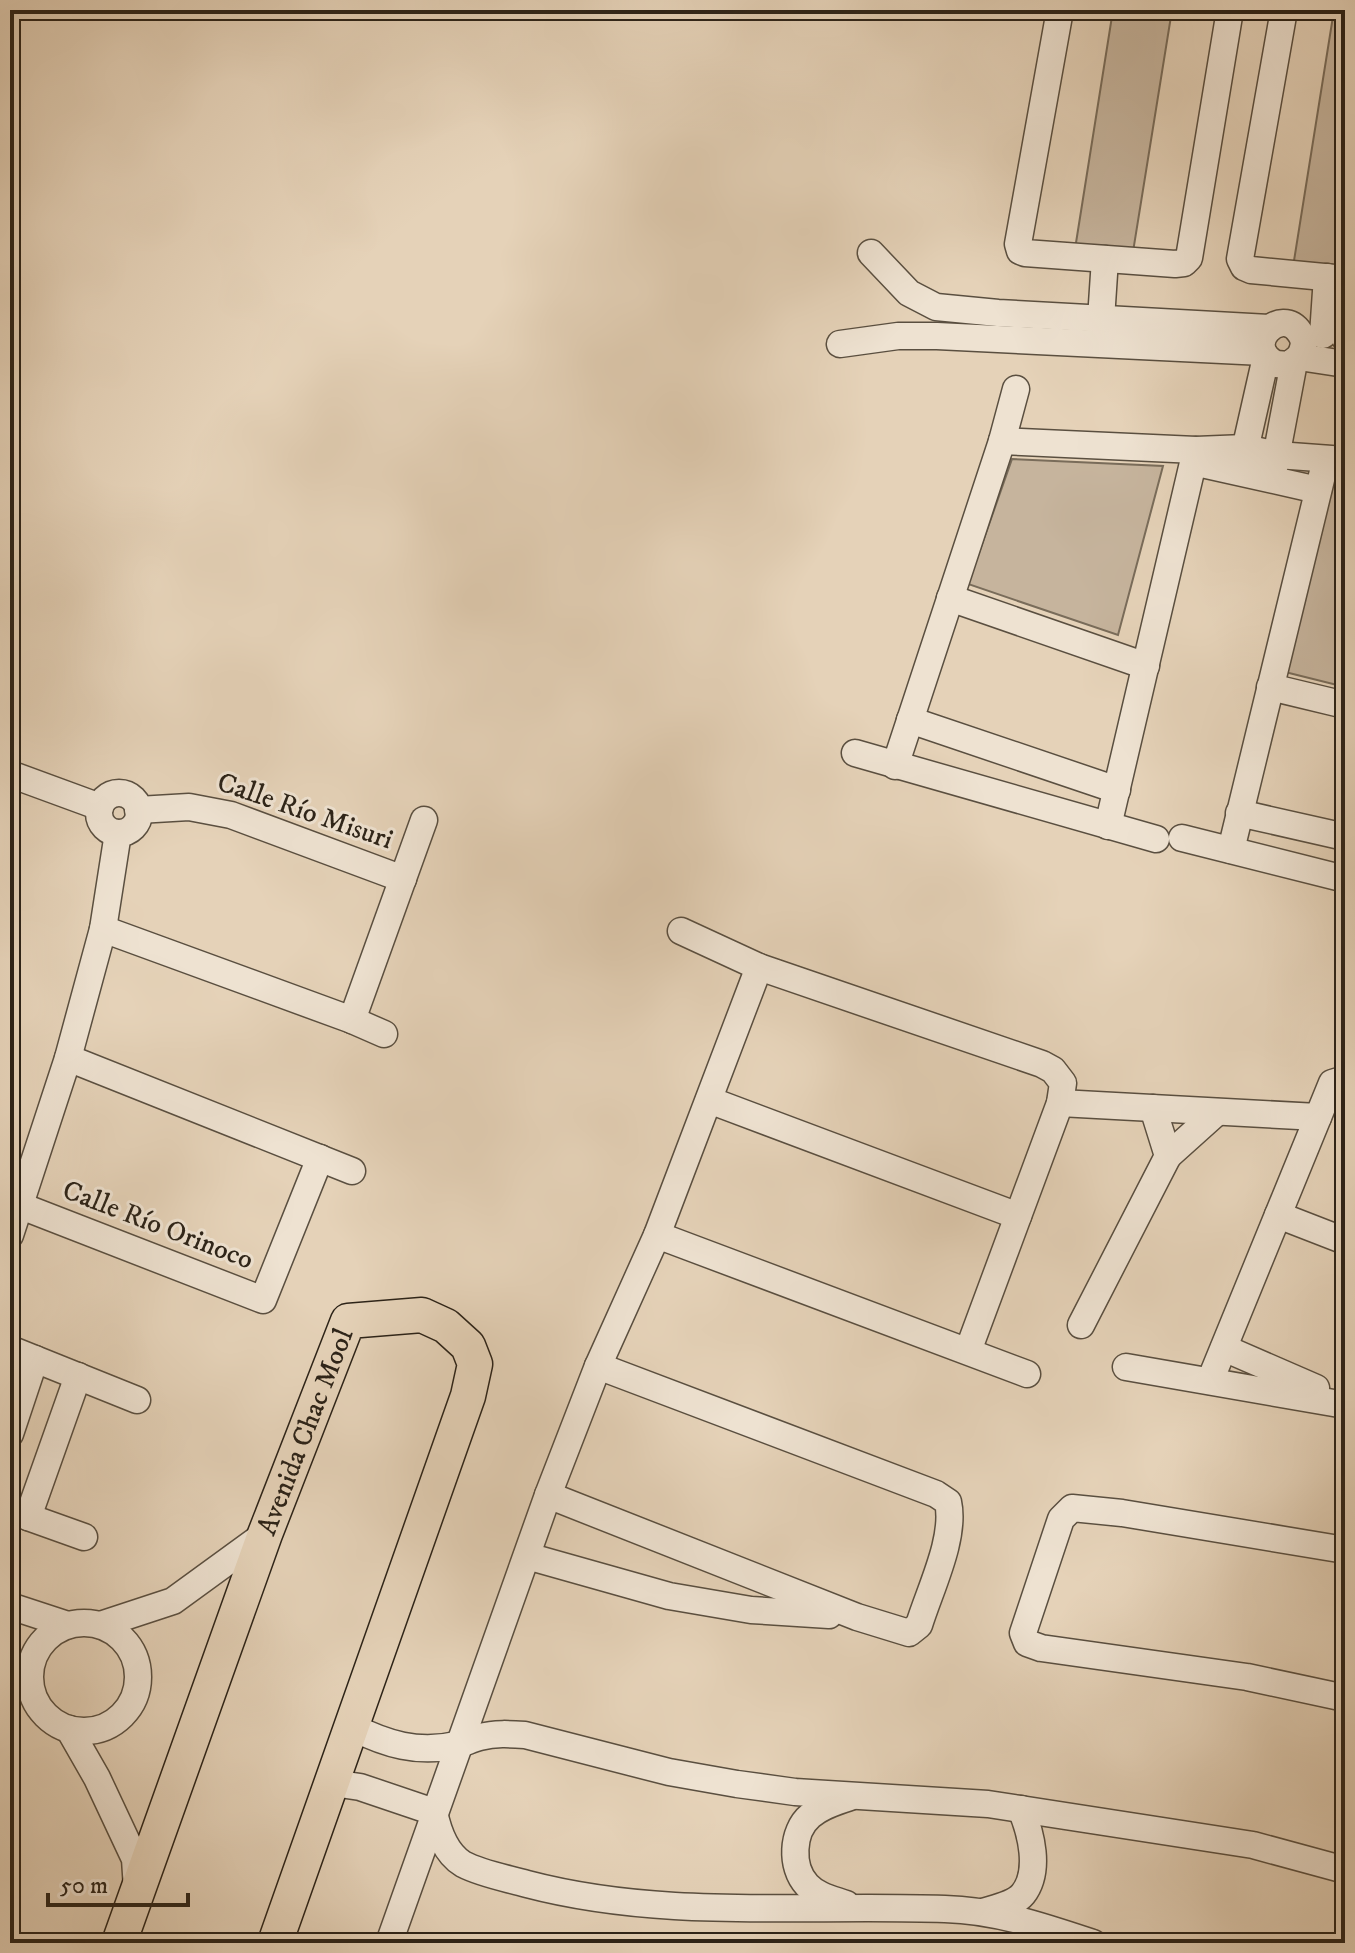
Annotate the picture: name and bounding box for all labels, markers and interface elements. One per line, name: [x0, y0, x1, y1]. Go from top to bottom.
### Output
street label: Calle Río Misuri: [212, 765, 398, 857]
street label: Calle Río Orinoco: [58, 1173, 258, 1277]
street label: Avenida Chac Mool: [249, 1323, 361, 1540]
scale bar: [48, 1857, 188, 1907]
text: 50 m: [60, 1871, 108, 1901]

